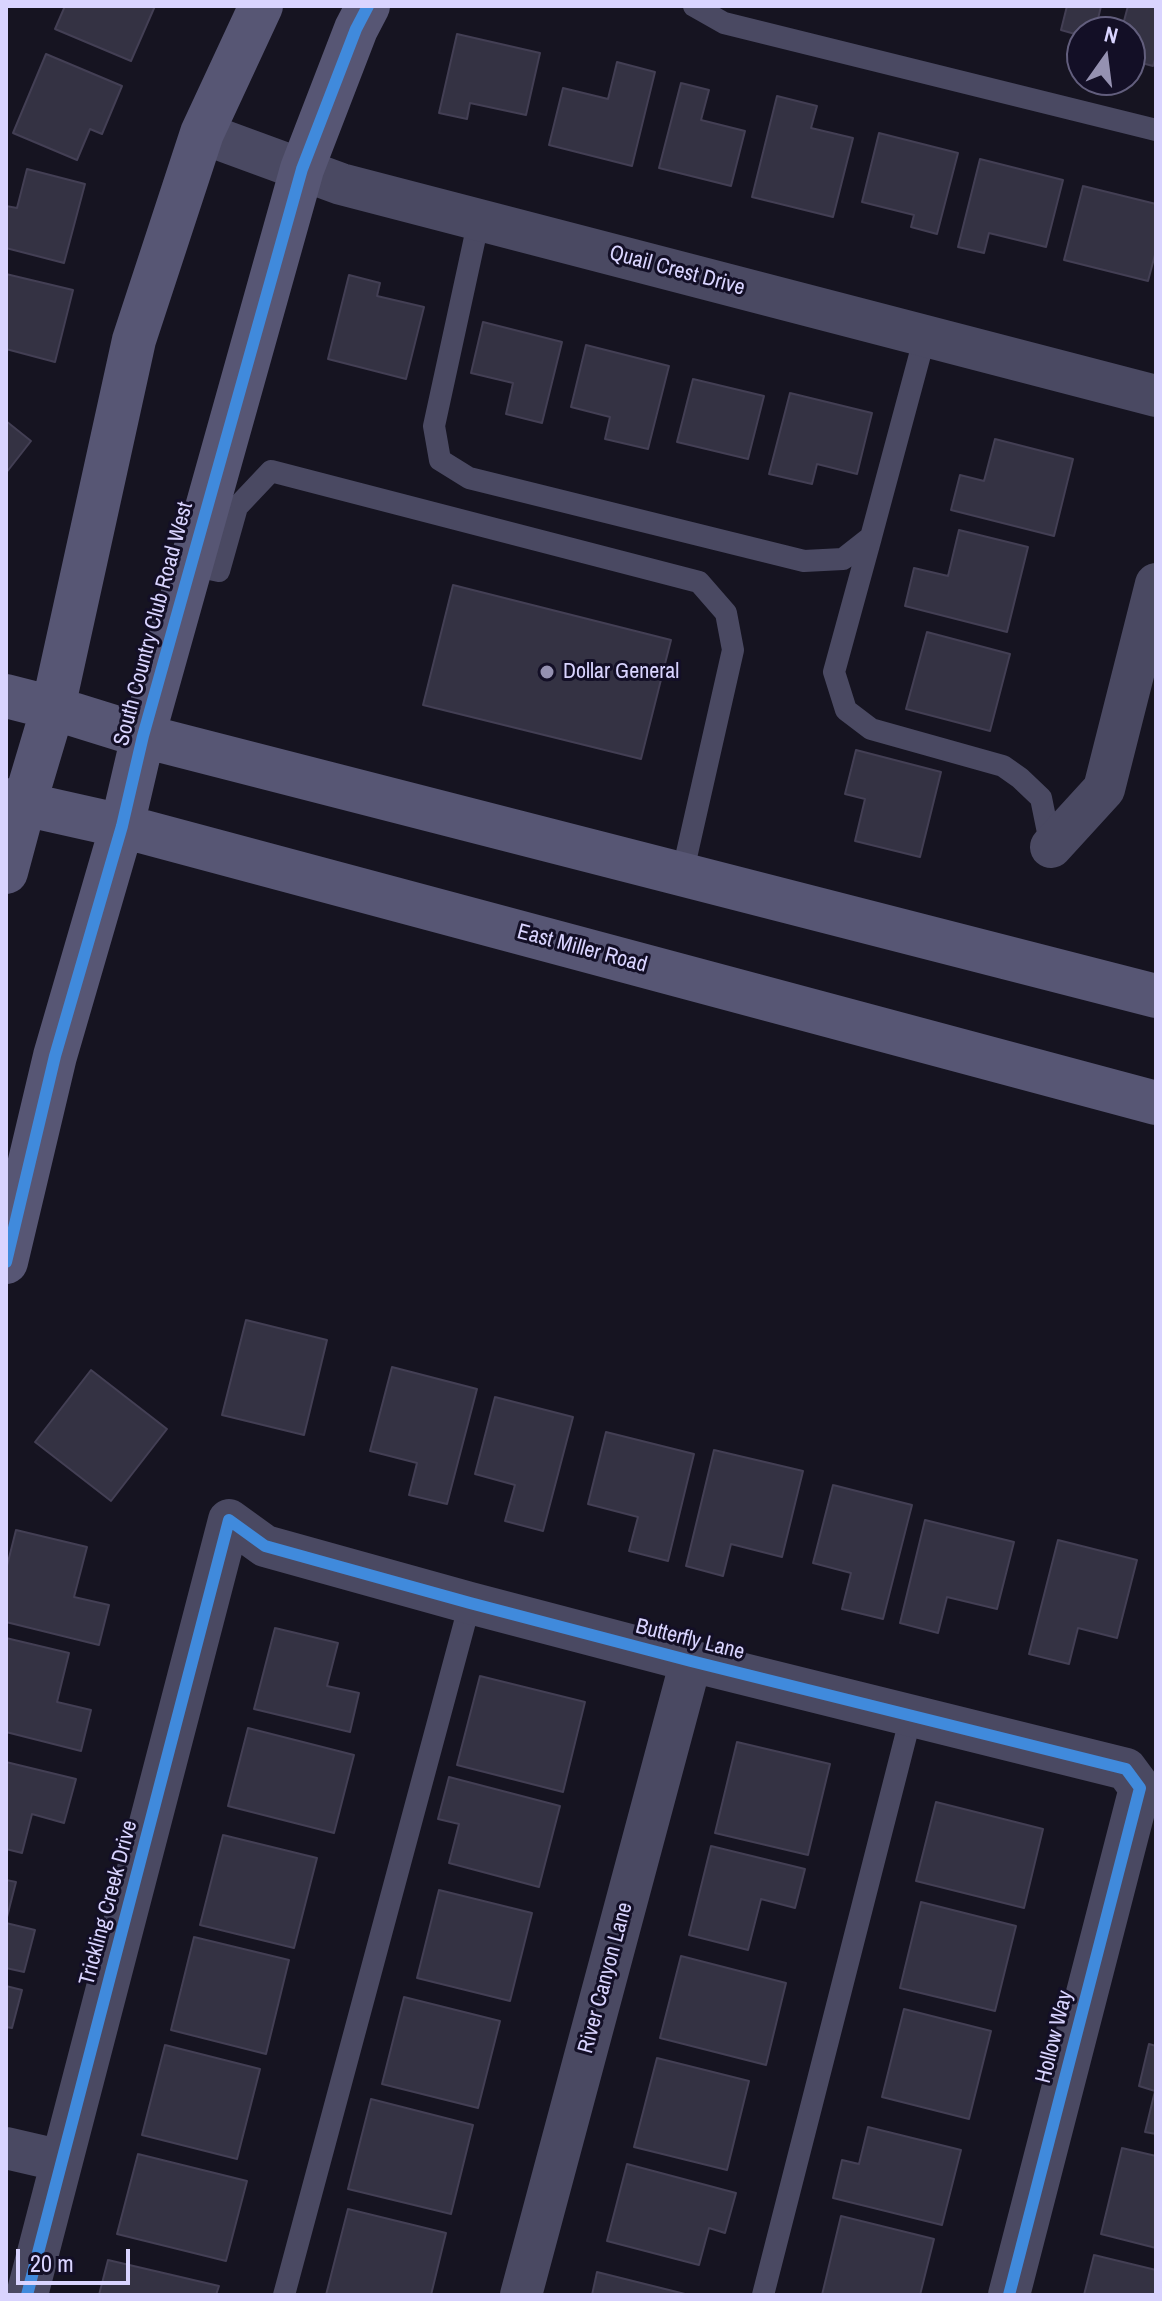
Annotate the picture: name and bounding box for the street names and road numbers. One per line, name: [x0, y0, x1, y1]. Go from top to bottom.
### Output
street label: Quail Crest Drive: [606, 240, 748, 302]
street label: South Country Club Road West: [109, 499, 199, 749]
street label: East Miller Road: [514, 919, 650, 979]
street label: Butterfly Lane: [633, 1614, 747, 1666]
street label: Trickling Creek Drive: [74, 1818, 144, 1988]
street label: River Canyon Lane: [573, 1900, 639, 2056]
street label: Hollow Way: [1031, 1988, 1079, 2086]

